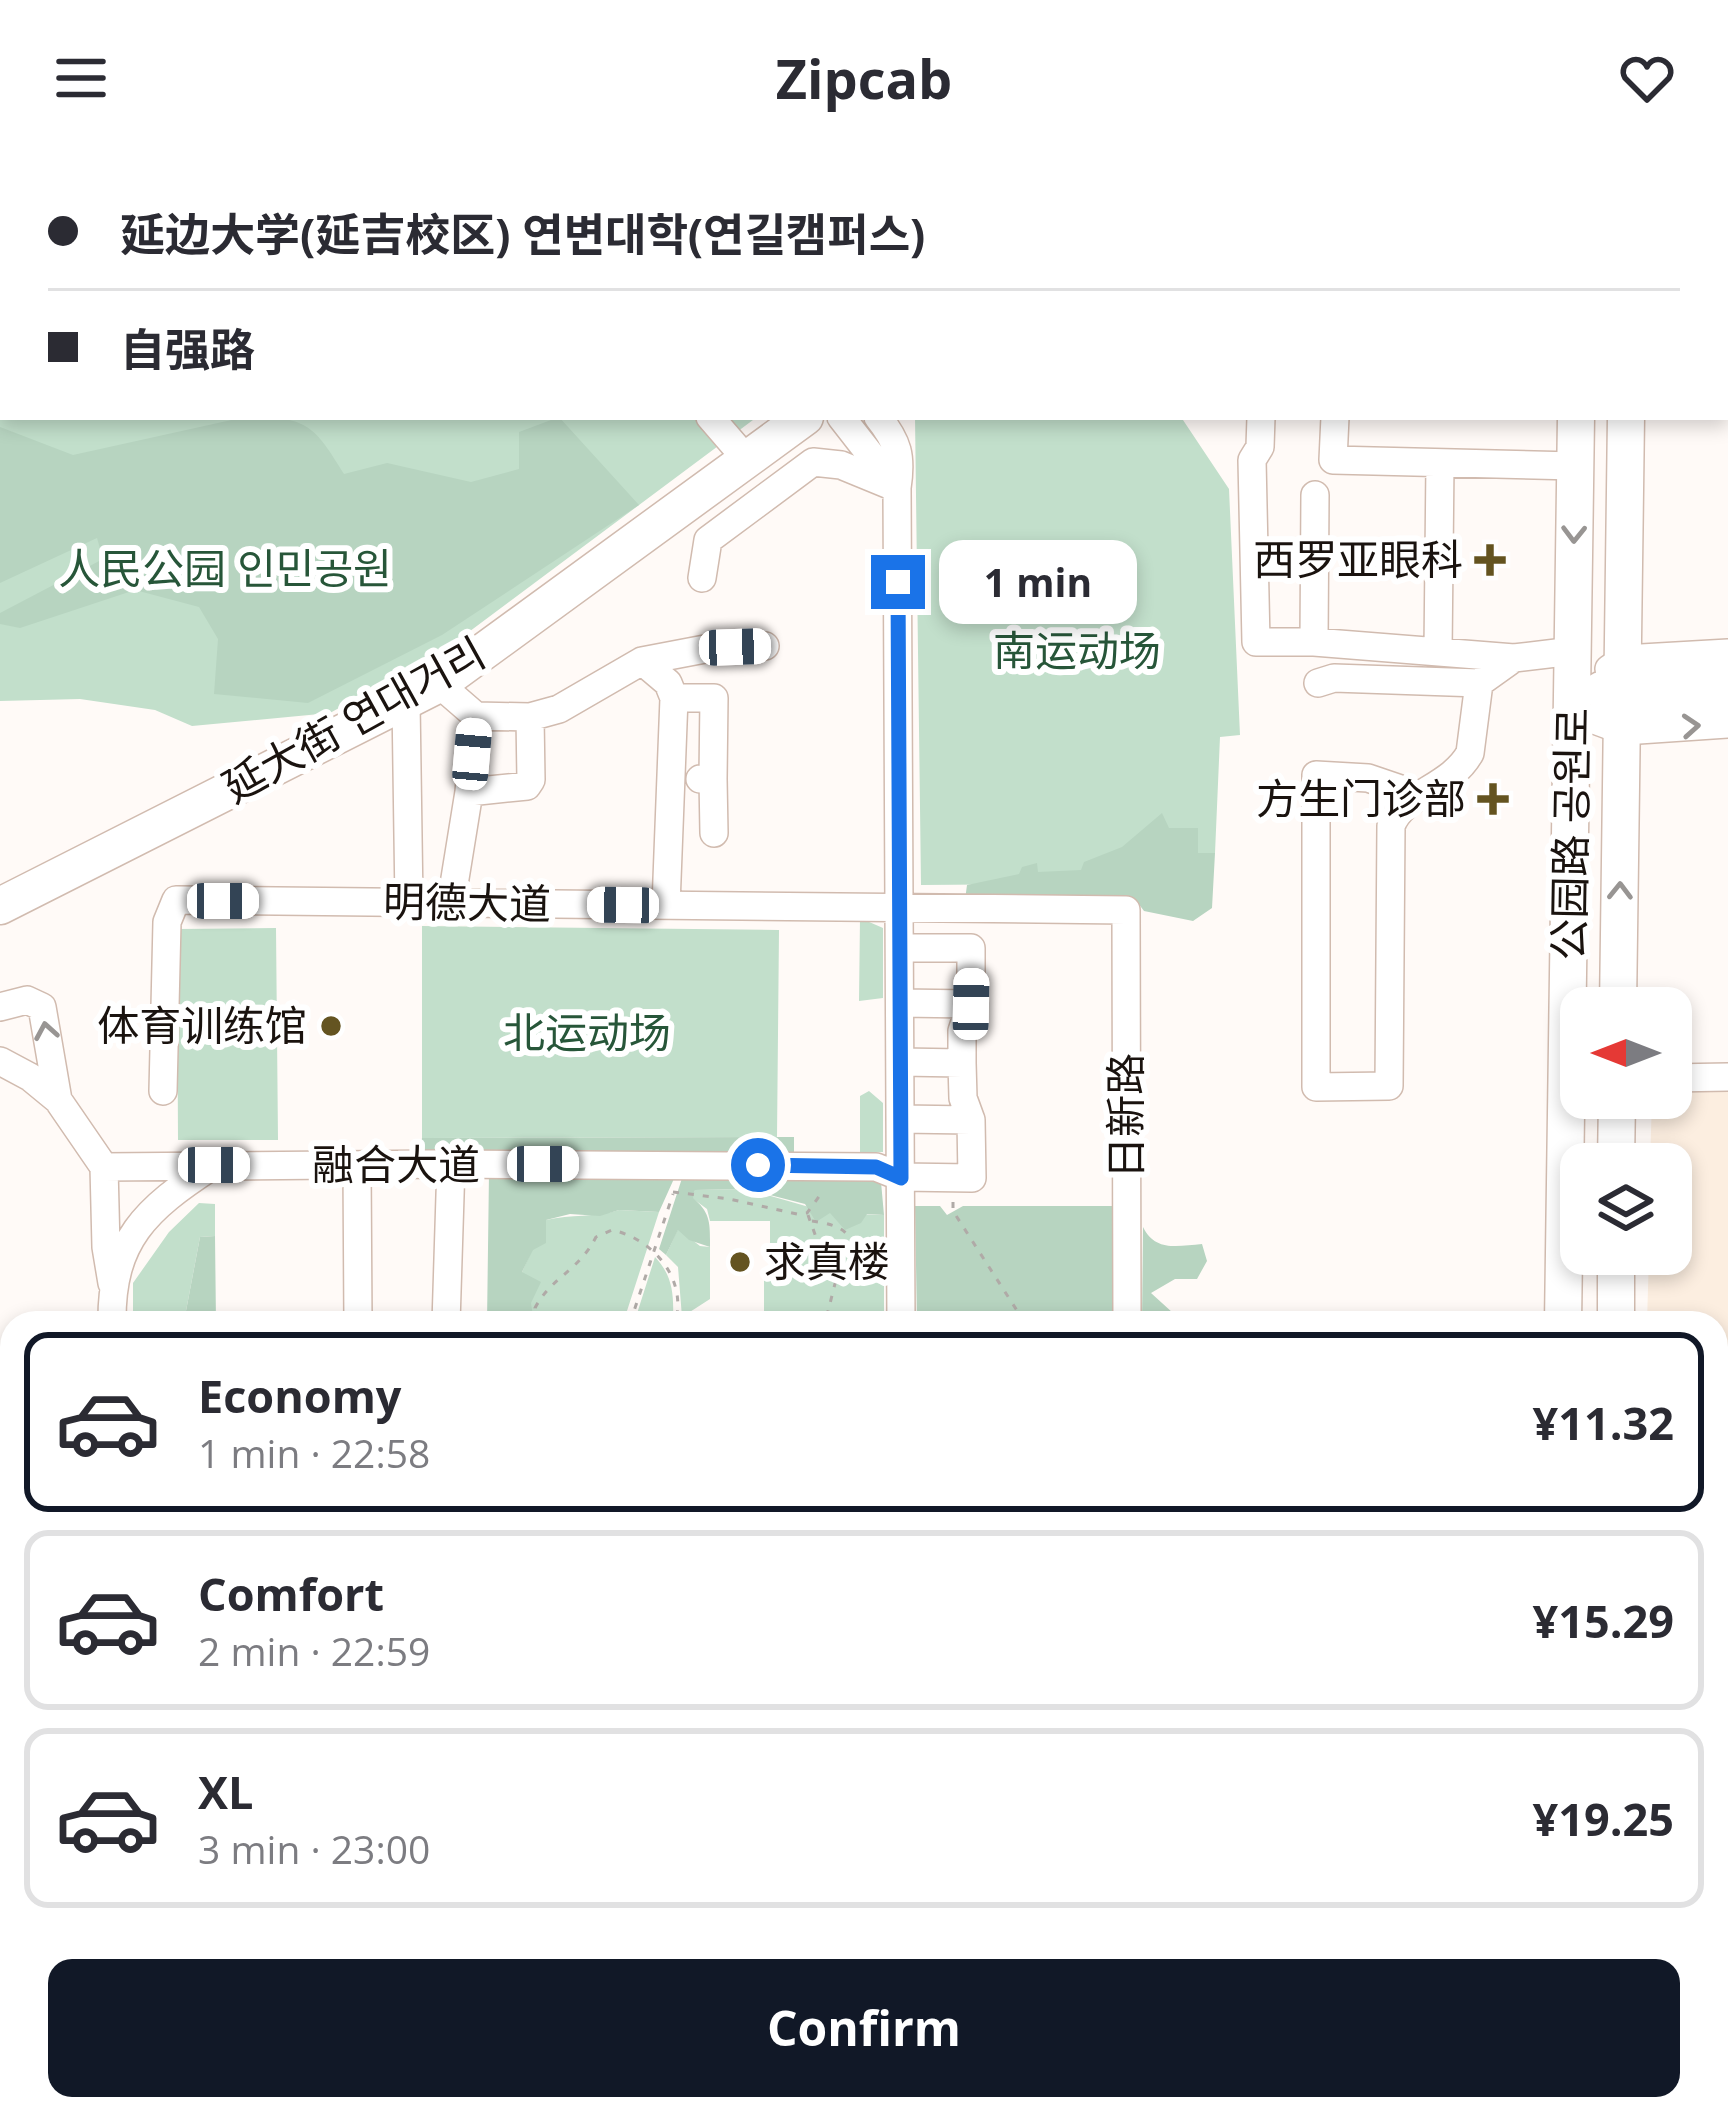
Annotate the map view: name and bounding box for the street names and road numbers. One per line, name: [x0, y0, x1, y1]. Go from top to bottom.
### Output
street label: 延大街 연대거리: [212, 623, 495, 814]
street label: 公园路 공원로: [1539, 707, 1600, 961]
street label: 明德大道: [383, 872, 552, 931]
street label: 日新路: [1096, 1053, 1153, 1179]
street label: 融合大道: [312, 1135, 480, 1192]

